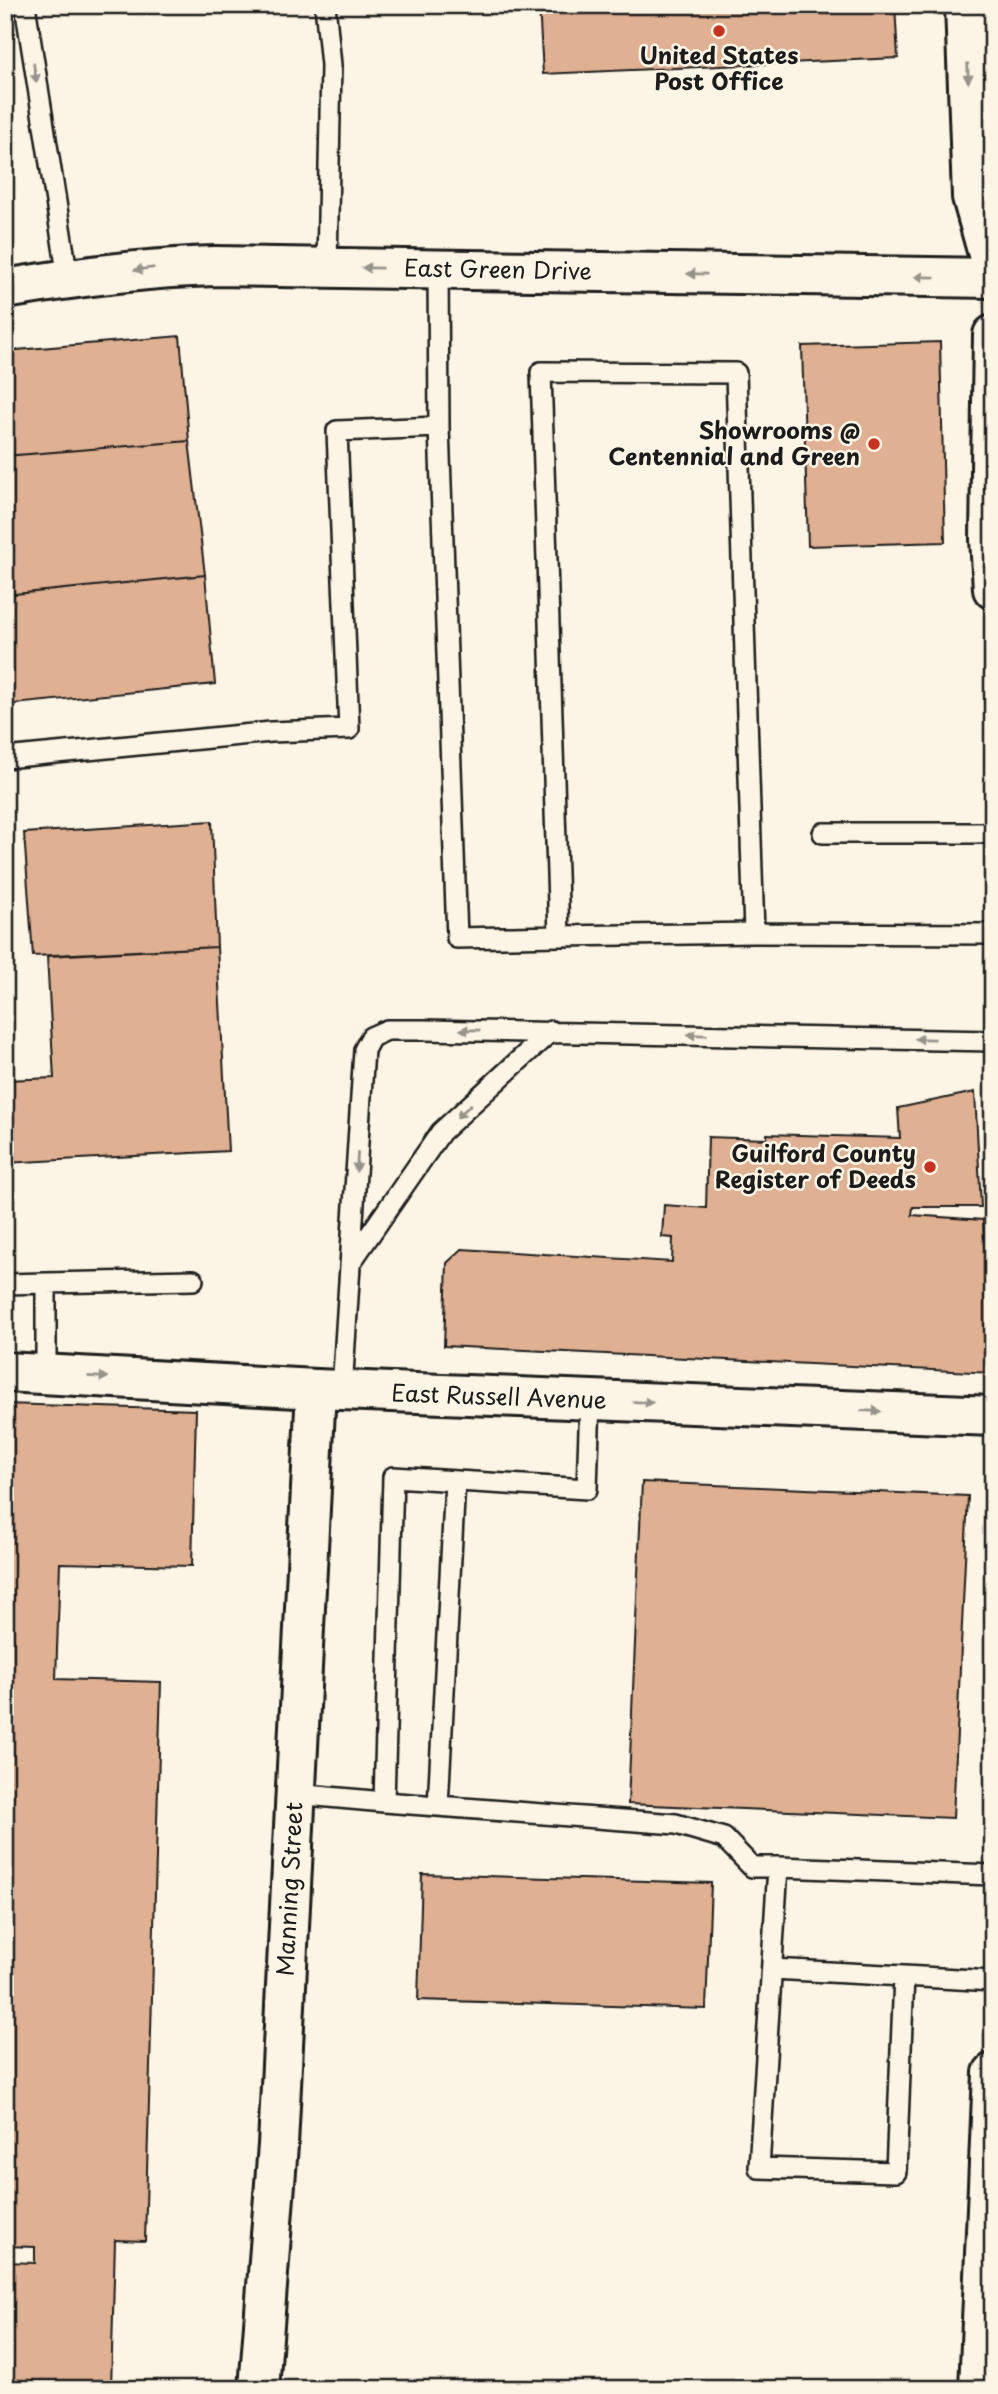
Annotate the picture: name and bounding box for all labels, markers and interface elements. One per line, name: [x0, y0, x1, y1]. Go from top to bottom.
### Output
marker: United States Post Office: [711, 23, 727, 39]
place label: United States Post Office: [639, 37, 799, 98]
one-way arrow: [30, 62, 41, 84]
one-way arrow: [962, 63, 974, 85]
street label: East Green Drive: [404, 249, 592, 288]
one-way arrow: [360, 262, 382, 274]
one-way arrow: [133, 264, 155, 275]
one-way arrow: [686, 268, 708, 280]
one-way arrow: [913, 271, 935, 283]
place label: Showrooms @ Centennial and Green: [608, 412, 860, 473]
marker: Showrooms @ Centennial and Green: [866, 436, 882, 452]
one-way arrow: [458, 1024, 480, 1036]
one-way arrow: [686, 1029, 708, 1040]
one-way arrow: [913, 1034, 935, 1045]
one-way arrow: [456, 1102, 473, 1118]
place label: Guilford County Register of Deeds: [715, 1135, 916, 1196]
one-way arrow: [351, 1151, 362, 1173]
marker: Guilford County Register of Deeds: [922, 1159, 938, 1175]
one-way arrow: [87, 1371, 109, 1382]
street label: East Russell Avenue: [391, 1374, 607, 1417]
one-way arrow: [632, 1397, 654, 1408]
one-way arrow: [860, 1406, 882, 1417]
street label: Manning Street: [266, 1801, 311, 1977]

